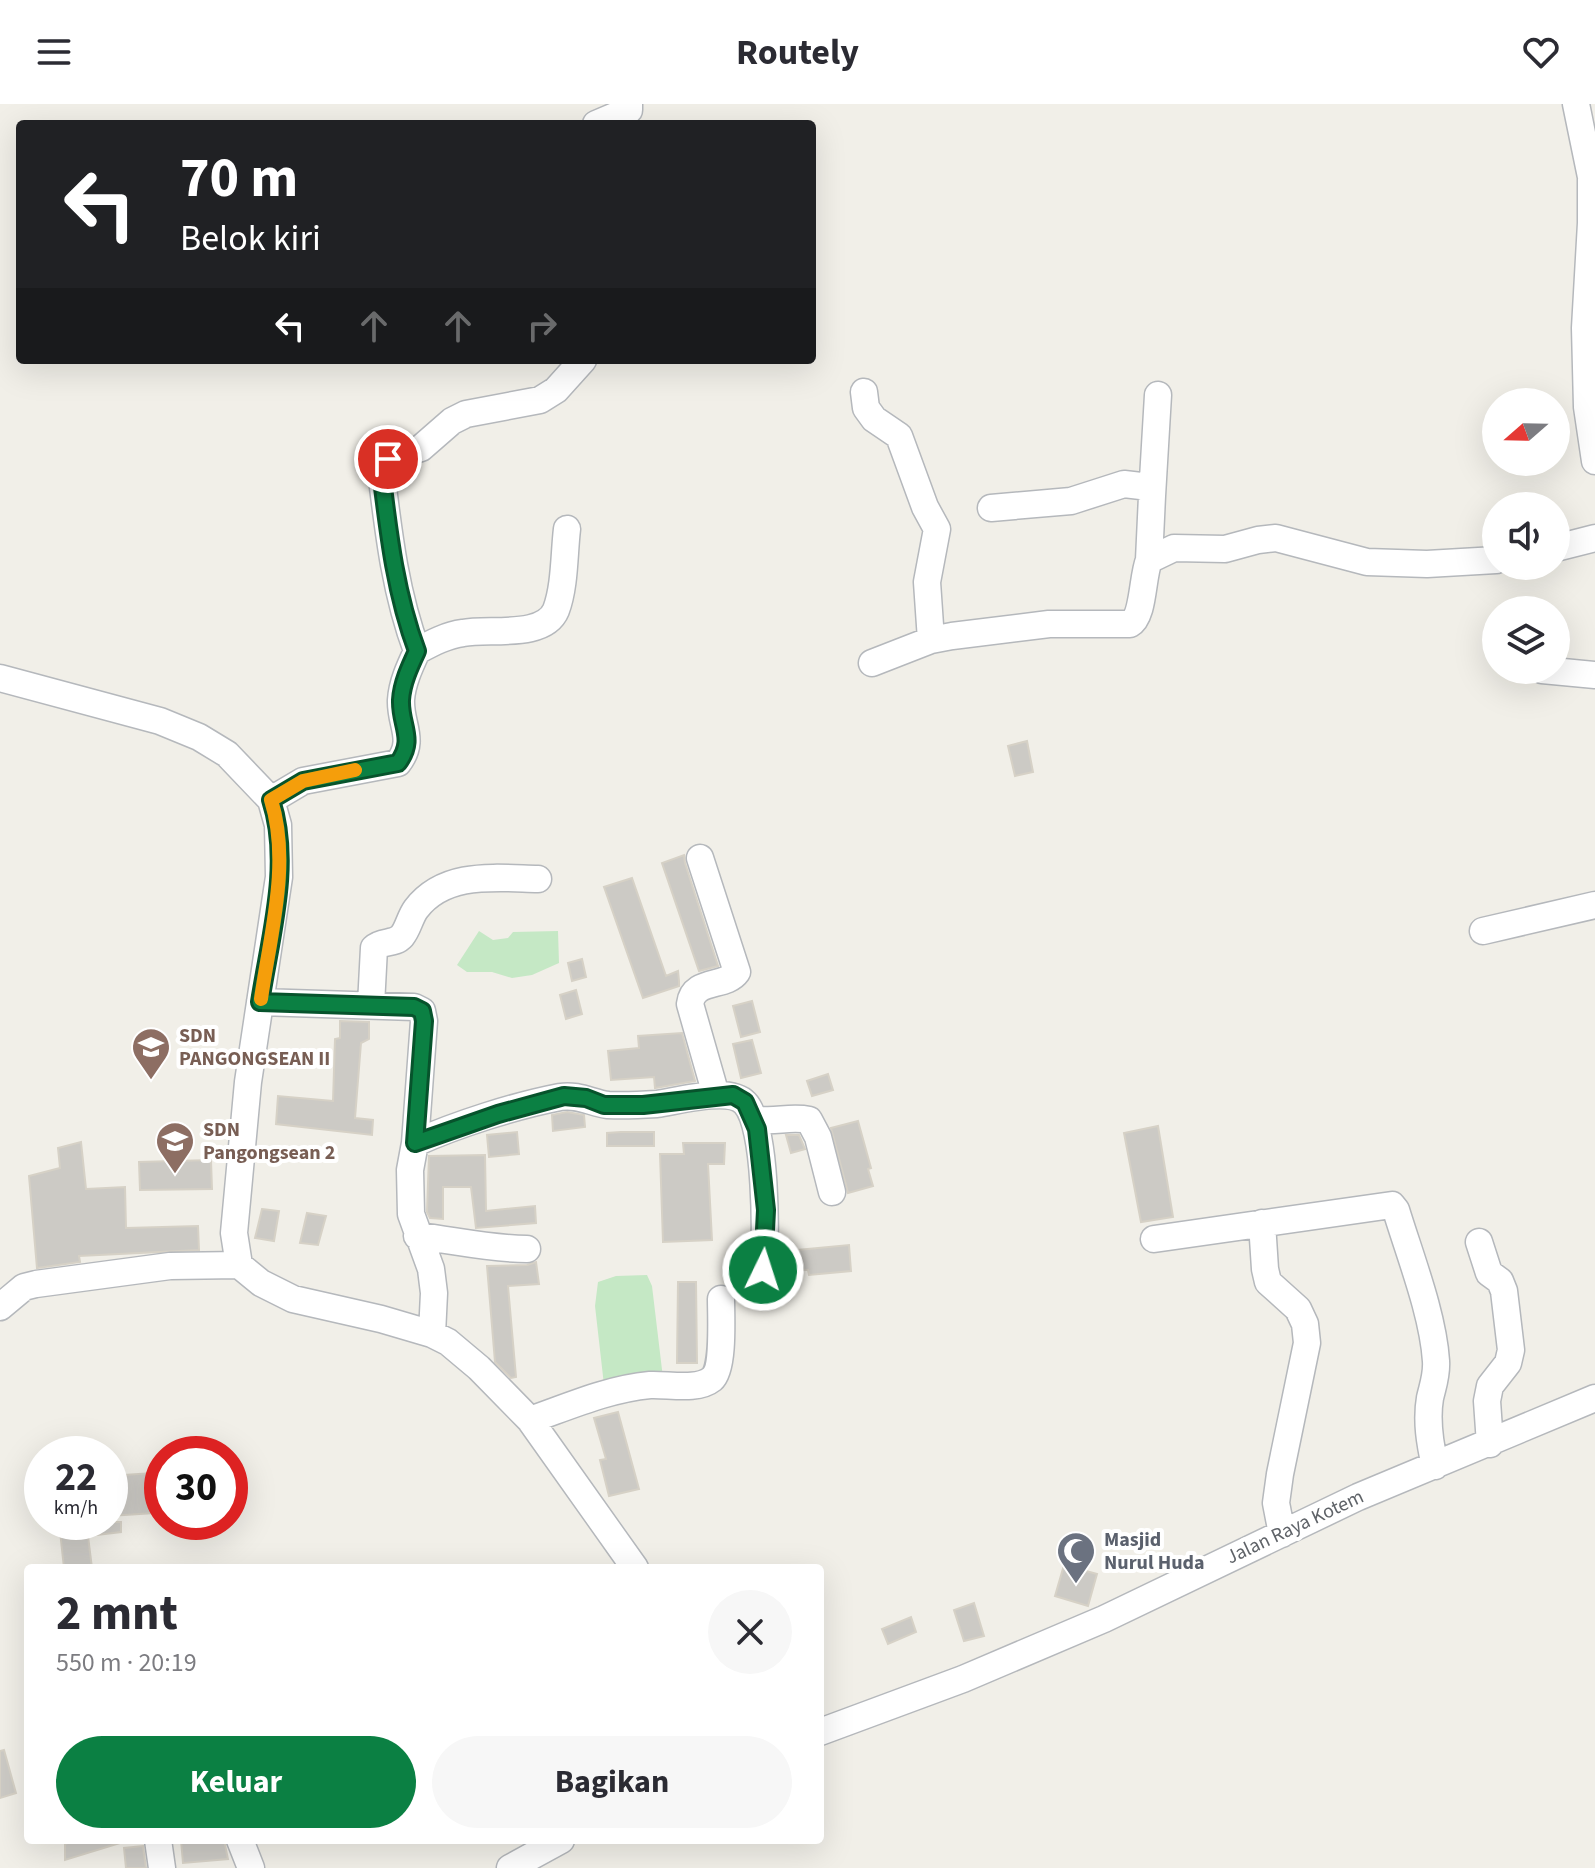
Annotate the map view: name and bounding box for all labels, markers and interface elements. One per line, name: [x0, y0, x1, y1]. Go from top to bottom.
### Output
text: Routely: [736, 27, 859, 78]
icon: menu: [32, 30, 76, 74]
icon: heart: [1519, 30, 1563, 74]
text: 70 m: [180, 139, 298, 218]
icon: left: [48, 152, 152, 256]
text: Belok kiri: [180, 213, 321, 264]
icon: left: [268, 304, 312, 348]
icon: ahead: [352, 304, 396, 348]
icon: ahead: [436, 304, 480, 348]
icon: right: [520, 304, 564, 348]
north arrow: [1482, 388, 1570, 476]
map controls: [1482, 388, 1570, 684]
pin: [354, 425, 422, 493]
icon: arrive: [366, 437, 410, 481]
button: sound: [1482, 492, 1570, 580]
button: layers: [1482, 596, 1570, 684]
place label: SDN PANGONGSEAN II: [179, 1022, 330, 1073]
school or university icon: SDN PANGONGSEAN II: [130, 1026, 172, 1081]
place label: SDN Pangongsean 2: [203, 1116, 335, 1167]
school or university icon: SDN Pangongsean 2: [154, 1120, 196, 1175]
position arrow: [721, 1228, 805, 1312]
speed limit sign: 30: [144, 1436, 248, 1540]
text: 22: [55, 1449, 97, 1506]
street label: Jalan Raya Kotem: [1222, 1483, 1368, 1571]
text: km/h: [54, 1494, 98, 1522]
place label: Masjid Nurul Huda: [1104, 1526, 1205, 1577]
mosque icon: Masjid Nurul Huda: [1055, 1530, 1097, 1585]
text: 2 mnt: [56, 1580, 178, 1648]
button: close: [708, 1590, 792, 1674]
text: 550 m · 20:19: [56, 1644, 197, 1681]
button: Keluar: [56, 1736, 416, 1828]
button: Bagikan: [432, 1736, 792, 1828]

